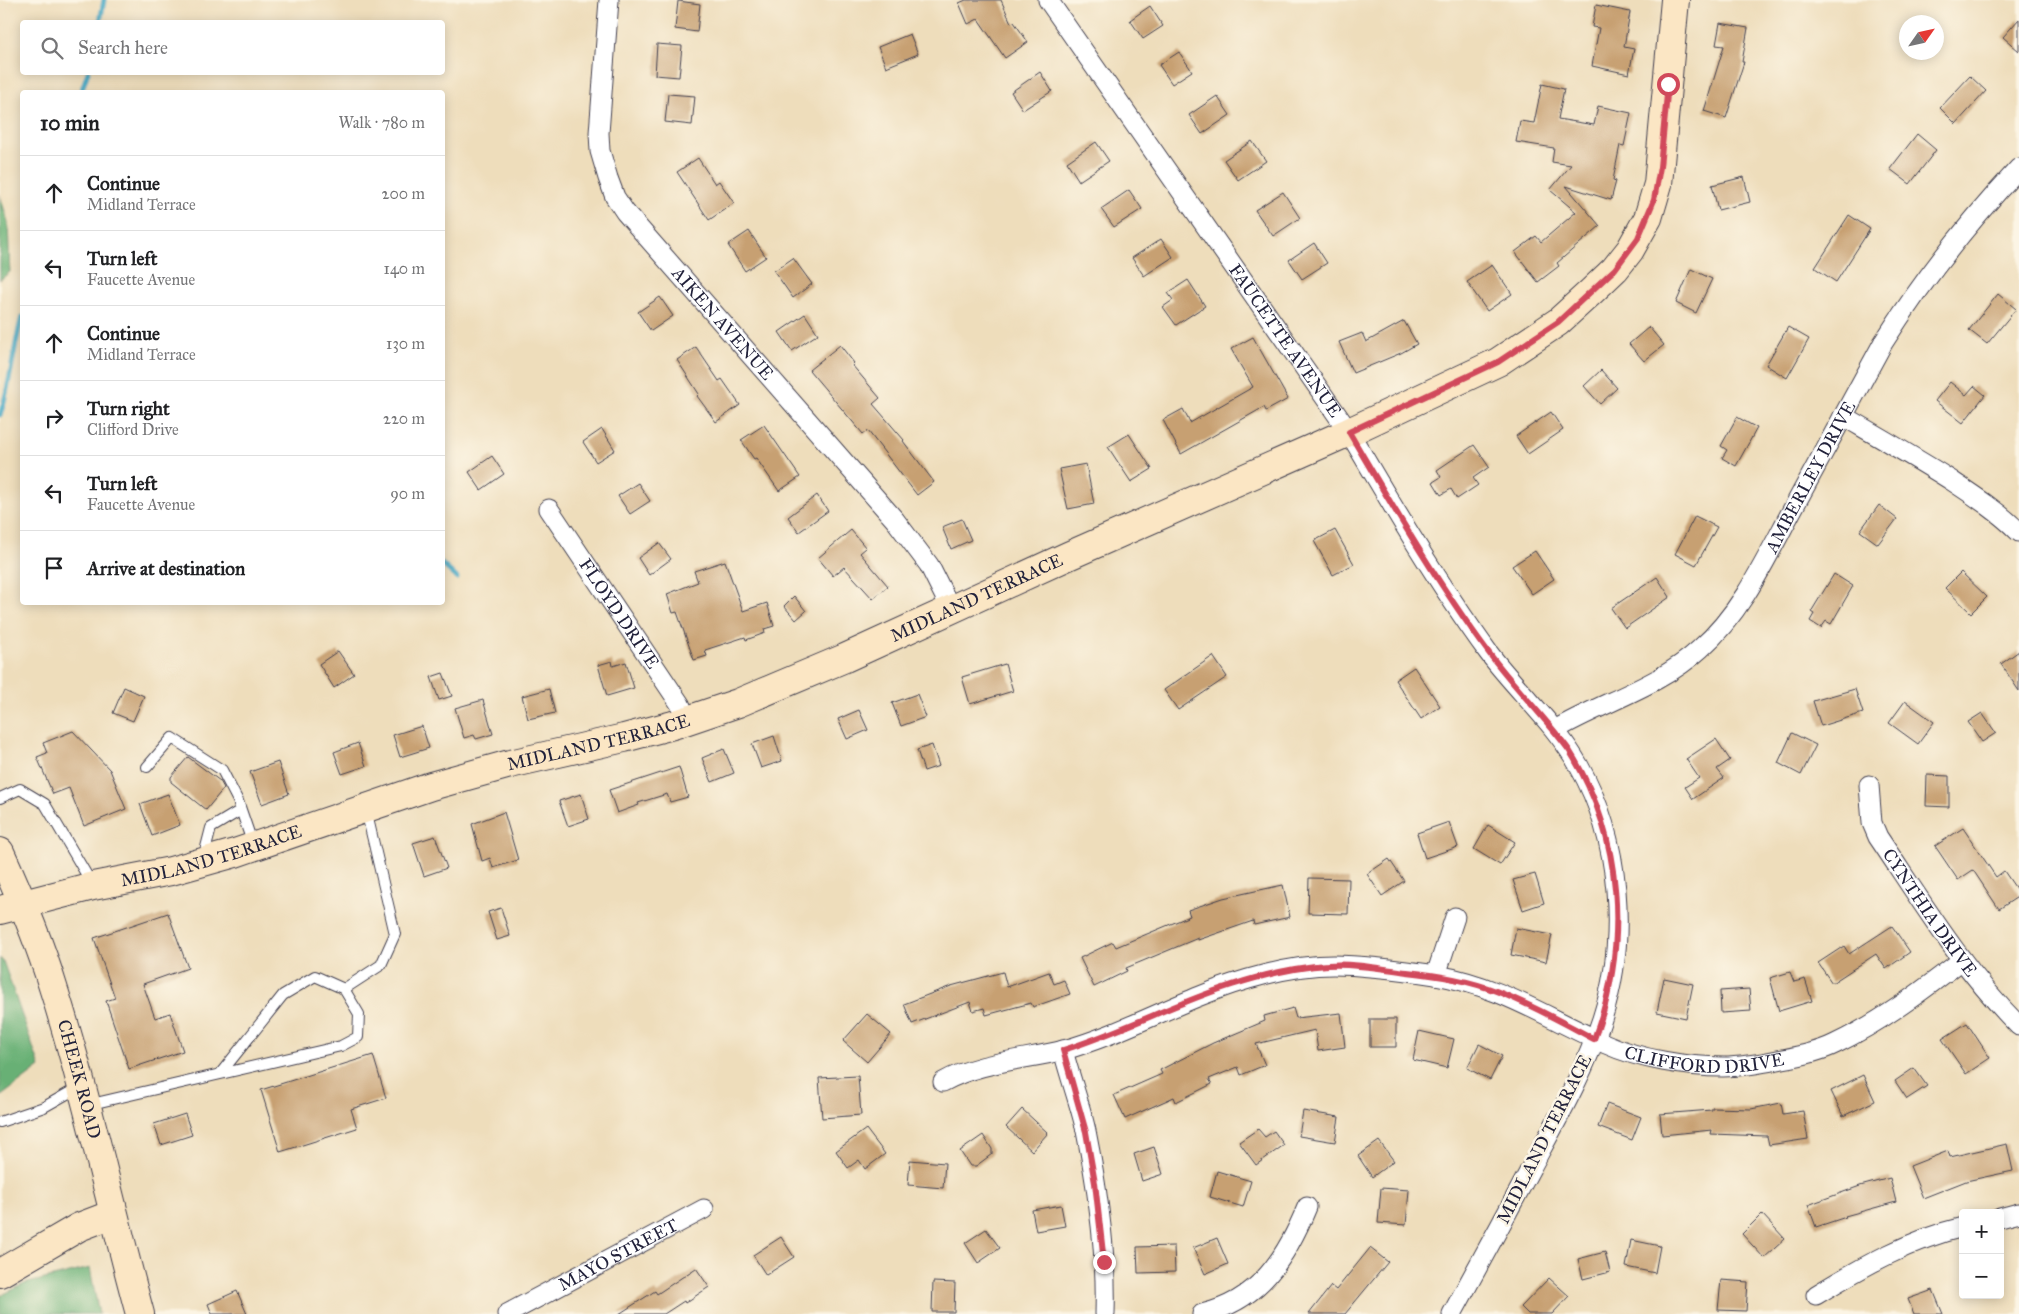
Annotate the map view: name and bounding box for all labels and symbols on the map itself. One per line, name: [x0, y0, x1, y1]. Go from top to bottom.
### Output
north arrow: [1899, 15, 1944, 60]
route start: [1657, 73, 1680, 96]
street label: FAUCETTE AVENUE: [1224, 260, 1346, 421]
street label: AIKEN AVENUE: [667, 262, 778, 385]
street label: AMBERLEY DRIVE: [1760, 397, 1860, 558]
street label: MIDLAND TERRACE: [887, 549, 1066, 647]
street label: FLOYD DRIVE: [574, 554, 664, 673]
street label: MIDLAND TERRACE: [505, 709, 693, 775]
street label: MIDLAND TERRACE: [119, 820, 305, 891]
street label: CYNTHIA DRIVE: [1878, 844, 1982, 981]
street label: CHEEK ROAD: [53, 1017, 106, 1141]
street label: CLIFFORD DRIVE: [1622, 1041, 1786, 1078]
street label: MIDLAND TERRACE: [1492, 1051, 1596, 1227]
street label: MAYO STREET: [555, 1214, 682, 1296]
route end: [1093, 1251, 1116, 1274]

